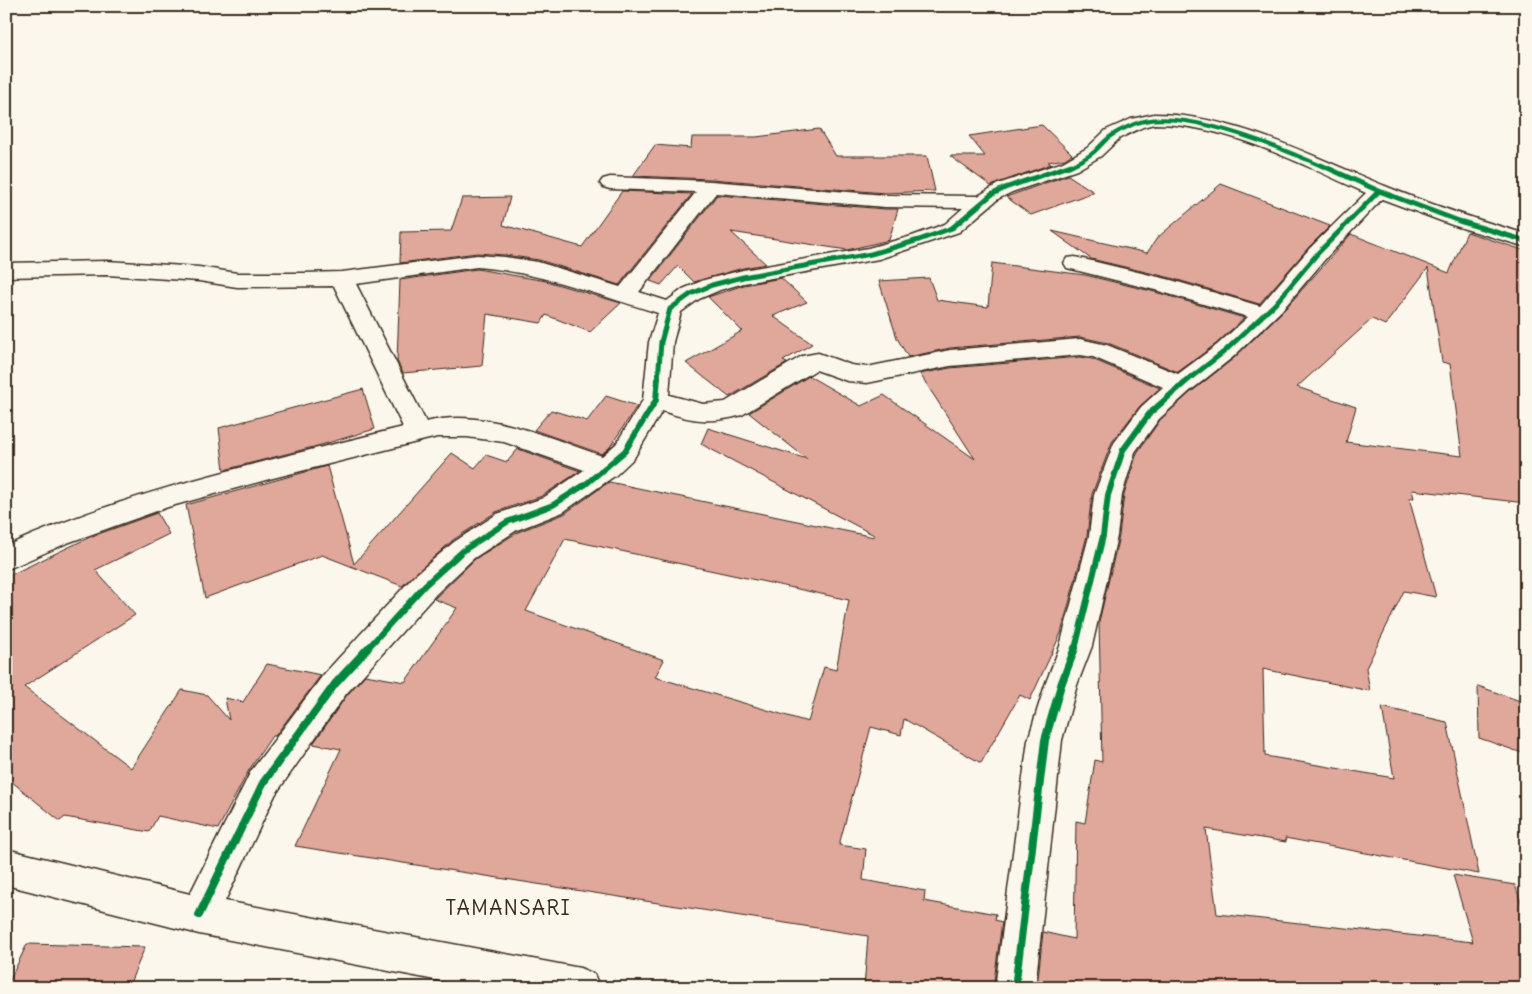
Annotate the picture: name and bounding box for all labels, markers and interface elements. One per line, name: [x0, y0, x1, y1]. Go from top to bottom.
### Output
district label: TAMANSARI: [445, 894, 571, 921]

